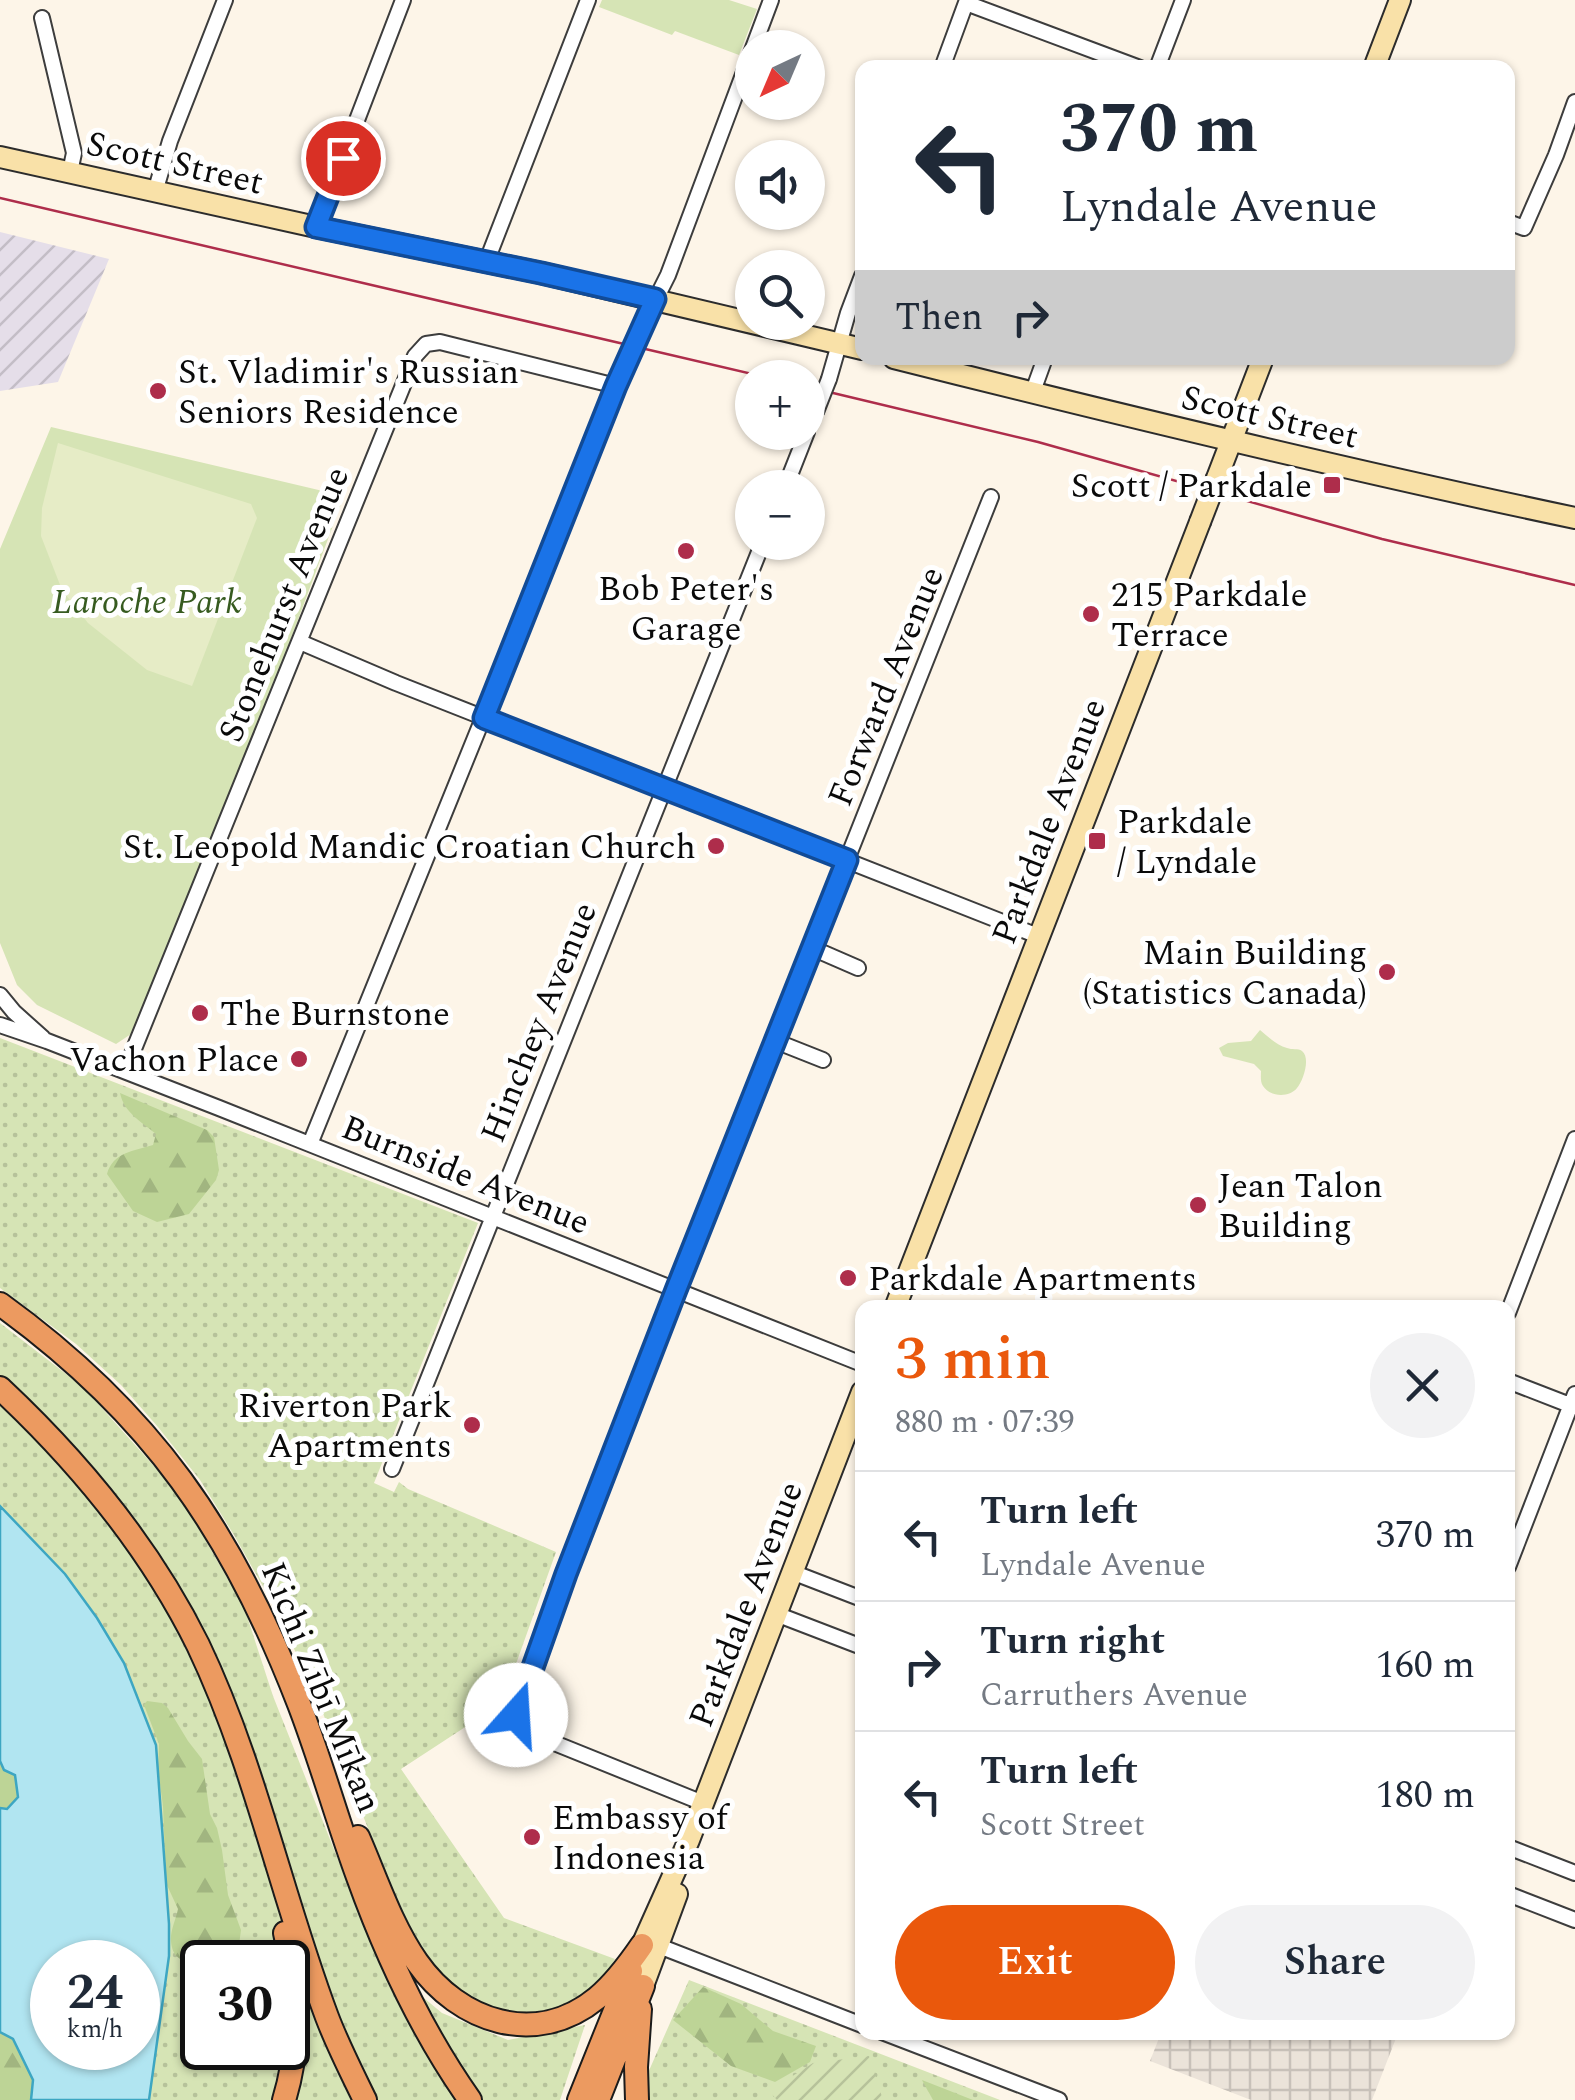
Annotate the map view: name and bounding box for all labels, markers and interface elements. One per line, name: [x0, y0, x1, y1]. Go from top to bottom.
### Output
north arrow: [735, 30, 825, 120]
map controls: [735, 30, 825, 560]
text: 370 m: [1060, 77, 1258, 183]
icon: left: [895, 100, 1025, 230]
pin: [301, 116, 386, 201]
street label: Scott Street: [81, 117, 268, 210]
icon: arrive: [316, 131, 371, 186]
button: sound: [735, 140, 825, 230]
text: Lyndale Avenue: [1060, 173, 1378, 242]
button: search: [735, 250, 825, 340]
text: Then: [895, 289, 983, 347]
icon: right: [1003, 290, 1058, 345]
place label: St. Vladimir's Russian Seniors Residence: [178, 346, 519, 439]
button: +: [735, 360, 825, 450]
street label: Scott Street: [1176, 371, 1363, 464]
marker: St. Vladimir's Russian Seniors Residence: [147, 380, 169, 402]
street label: Stonehurst Avenue: [205, 459, 364, 750]
place label: Scott / Parkdale: [1071, 460, 1312, 513]
button: −: [735, 470, 825, 560]
marker: Scott / Parkdale: [1321, 474, 1343, 496]
marker: Bob Peter's Garage: [675, 540, 697, 562]
street label: Forward Avenue: [814, 559, 959, 814]
place label: Bob Peter's Garage: [598, 563, 774, 656]
place label: 215 Parkdale Terrace: [1111, 569, 1307, 662]
park label: Laroche Park: [52, 576, 242, 629]
marker: 215 Parkdale Terrace: [1080, 603, 1102, 625]
street label: Parkdale Avenue: [978, 691, 1121, 952]
place label: Parkdale / Lyndale: [1117, 796, 1257, 889]
place label: St. Leopold Mandic Croatian Church: [123, 821, 696, 874]
marker: Parkdale / Lyndale: [1086, 830, 1108, 852]
marker: St. Leopold Mandic Croatian Church: [705, 835, 727, 857]
street label: Hinchey Avenue: [467, 894, 612, 1151]
place label: Main Building (Statistics Canada): [1082, 927, 1367, 1020]
marker: Main Building (Statistics Canada): [1376, 961, 1398, 983]
place label: The Burnstone: [220, 988, 450, 1041]
marker: The Burnstone: [189, 1002, 211, 1024]
place label: Vachon Place: [69, 1034, 279, 1087]
marker: Vachon Place: [288, 1048, 310, 1070]
street label: Burnside Avenue: [333, 1101, 598, 1249]
place label: Jean Talon Building: [1218, 1160, 1383, 1253]
marker: Jean Talon Building: [1187, 1194, 1209, 1216]
place label: Parkdale Apartments: [868, 1253, 1197, 1306]
marker: Parkdale Apartments: [837, 1267, 859, 1289]
text: 3 min: [895, 1314, 1051, 1406]
button: close: [1370, 1333, 1475, 1438]
place label: Riverton Park Apartments: [238, 1380, 452, 1473]
text: 880 m · 07:39: [895, 1398, 1075, 1447]
marker: Riverton Park Apartments: [461, 1414, 483, 1436]
street label: Parkdale Avenue: [675, 1474, 818, 1735]
text: Turn left: [980, 1483, 1138, 1541]
text: 370 m: [1376, 1507, 1475, 1565]
icon: left: [895, 1509, 950, 1564]
text: Lyndale Avenue: [980, 1541, 1206, 1590]
street label: Kichi Zībī Mīkan: [246, 1554, 395, 1821]
text: Turn right: [980, 1613, 1165, 1671]
text: 160 m: [1376, 1637, 1475, 1695]
icon: right: [895, 1639, 950, 1694]
position arrow: [464, 1663, 568, 1767]
text: Carruthers Avenue: [980, 1671, 1248, 1720]
text: Turn left: [980, 1743, 1138, 1801]
text: 180 m: [1376, 1767, 1475, 1825]
icon: left: [895, 1769, 950, 1824]
place label: Embassy of Indonesia: [552, 1792, 731, 1885]
text: Scott Street: [980, 1801, 1145, 1850]
marker: Embassy of Indonesia: [521, 1826, 543, 1848]
button: Exit: [895, 1905, 1175, 2020]
button: Share: [1195, 1905, 1475, 2020]
speed limit sign: 30: [180, 1940, 310, 2070]
text: 24: [67, 1955, 123, 2031]
text: km/h: [67, 2011, 123, 2049]

